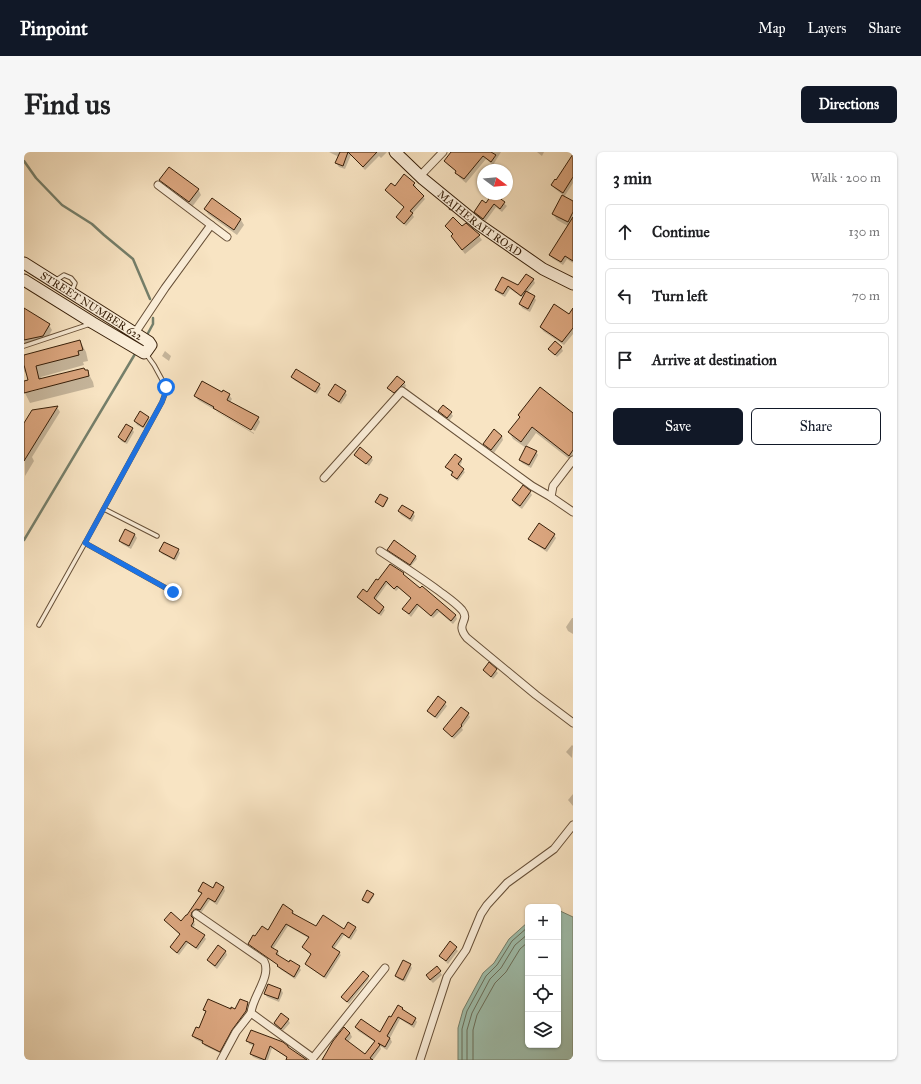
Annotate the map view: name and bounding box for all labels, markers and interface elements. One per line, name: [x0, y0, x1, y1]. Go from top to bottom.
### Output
text: Pinpoint: [20, 17, 88, 40]
text: Map: [758, 20, 786, 37]
text: Layers: [808, 20, 846, 37]
text: Share: [868, 20, 901, 37]
button: Directions: [801, 86, 897, 123]
text: Find us: [24, 87, 110, 122]
north arrow: [477, 164, 513, 200]
text: 3 min: [613, 168, 652, 189]
text: Walk · 200 m: [811, 170, 881, 186]
street label: MAJHERAIT ROAD: [435, 188, 524, 260]
icon: ahead: [614, 221, 636, 243]
text: Continue: [652, 223, 710, 241]
text: 130 m: [848, 224, 880, 240]
street label: STREET NUMBER 622: [38, 269, 145, 344]
icon: left: [614, 285, 636, 307]
text: Turn left: [652, 287, 708, 305]
text: 70 m: [852, 288, 880, 304]
icon: arrive: [614, 349, 636, 371]
text: Arrive at destination: [652, 351, 777, 369]
route start: [157, 378, 175, 396]
button: Save: [613, 408, 743, 445]
button: Share: [751, 408, 881, 445]
route end: [164, 583, 182, 601]
map controls: [525, 904, 561, 1048]
button: +: [525, 904, 561, 940]
button: −: [525, 940, 561, 976]
button: locate: [525, 976, 561, 1012]
button: layers: [525, 1012, 561, 1048]

